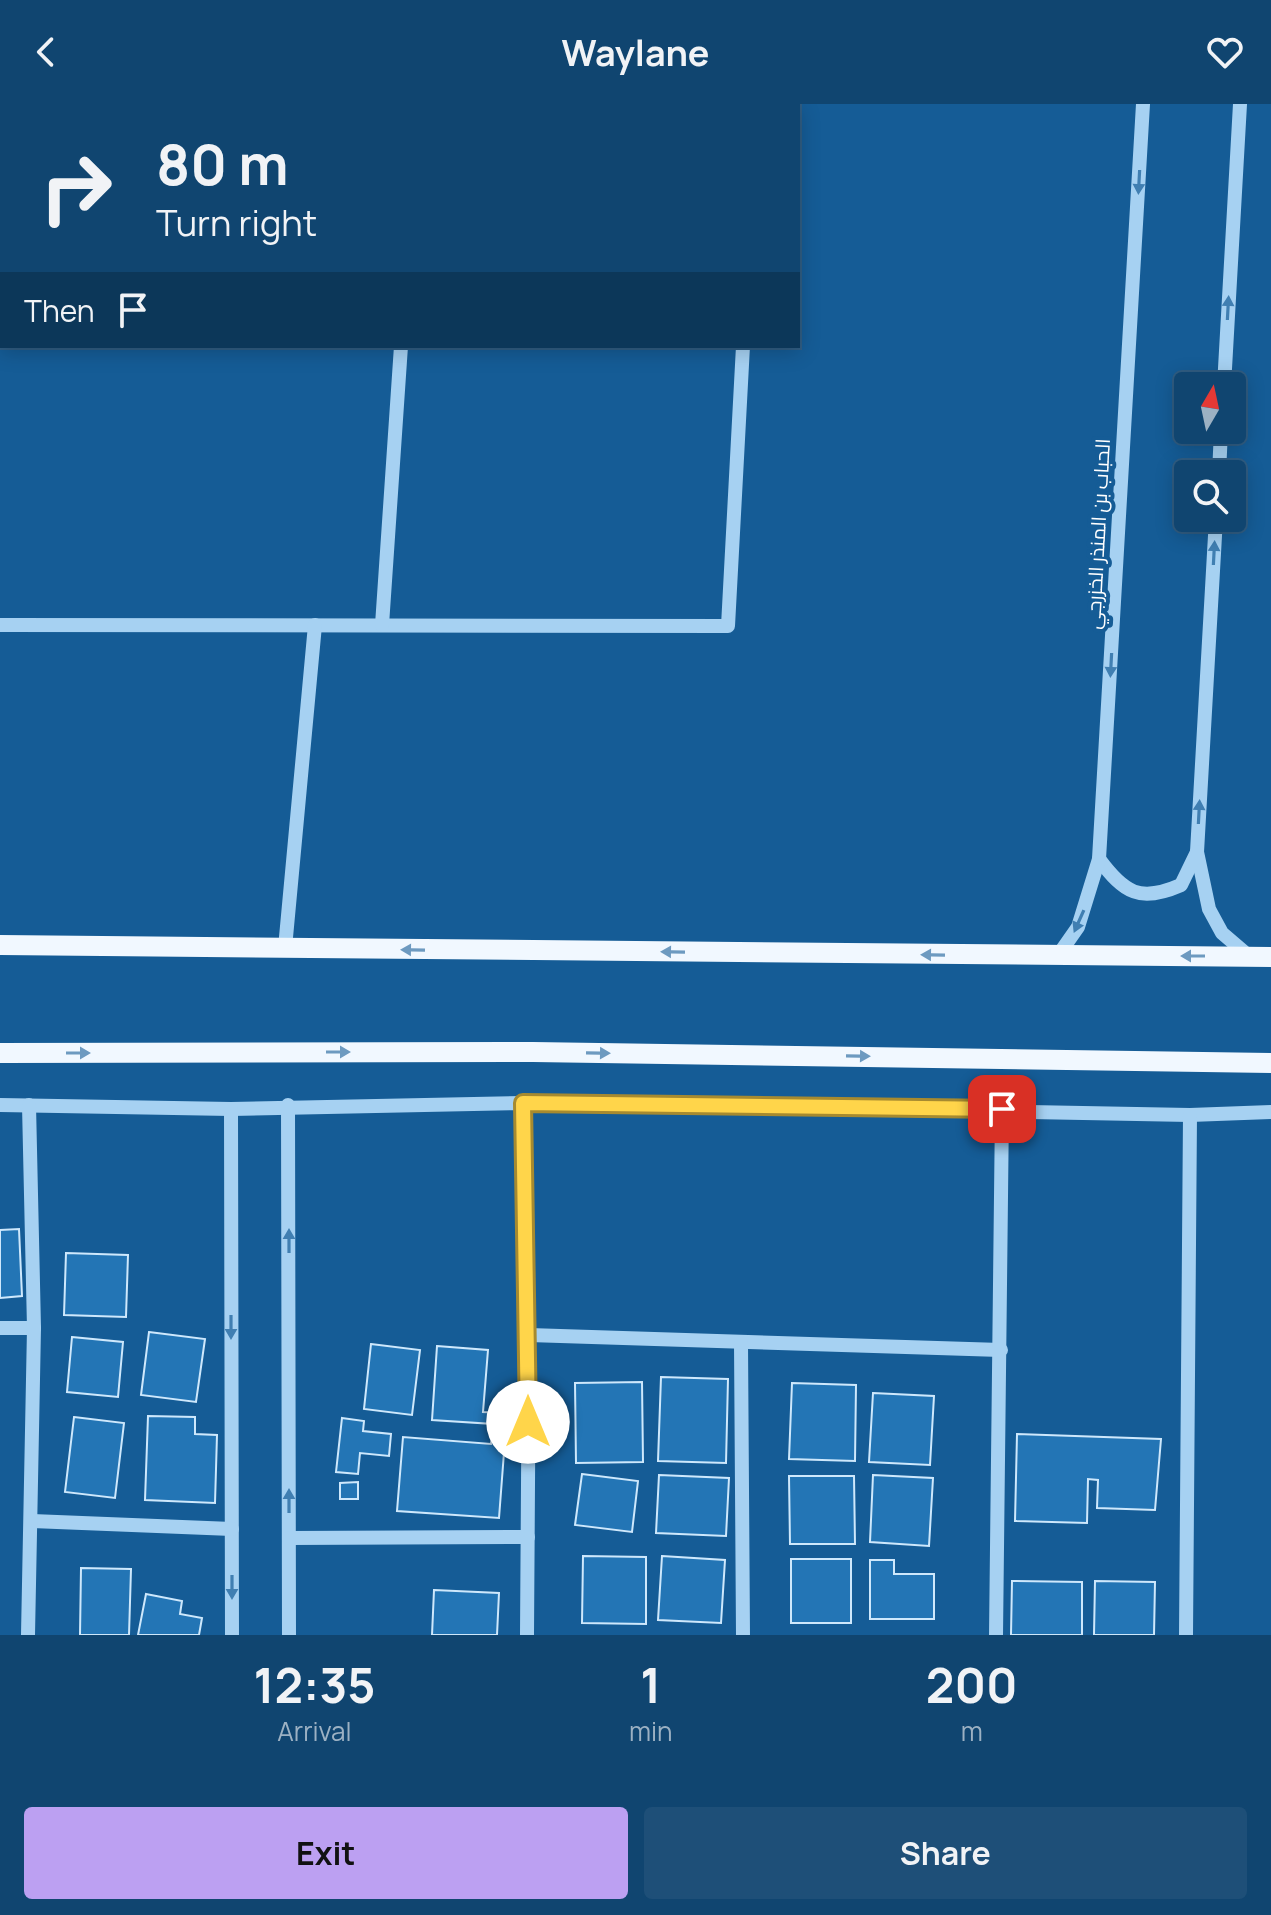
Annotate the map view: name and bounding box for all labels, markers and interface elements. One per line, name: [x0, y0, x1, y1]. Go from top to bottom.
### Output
text: Waylane: [561, 28, 710, 77]
icon: back: [24, 30, 68, 74]
icon: heart: [1203, 30, 1247, 74]
text: 80 m: [156, 125, 289, 202]
icon: right: [24, 136, 128, 240]
one-way arrow: [1132, 170, 1145, 195]
text: Turn right: [156, 198, 317, 247]
icon: arrive: [111, 288, 155, 332]
text: Then: [24, 290, 95, 331]
one-way arrow: [1222, 295, 1235, 320]
north arrow: [1174, 372, 1246, 444]
map controls: [1174, 372, 1246, 532]
street label: الحباب بن المنذر الخزرجي: [1079, 438, 1119, 630]
button: search: [1174, 460, 1246, 532]
one-way arrow: [1208, 540, 1221, 565]
one-way arrow: [1104, 653, 1117, 678]
one-way arrow: [1193, 799, 1206, 824]
one-way arrow: [1072, 910, 1086, 933]
one-way arrow: [400, 943, 425, 956]
one-way arrow: [660, 946, 685, 959]
one-way arrow: [920, 949, 945, 961]
one-way arrow: [1180, 950, 1205, 962]
one-way arrow: [326, 1046, 351, 1058]
one-way arrow: [586, 1046, 611, 1059]
one-way arrow: [66, 1047, 91, 1059]
one-way arrow: [846, 1050, 871, 1063]
pin: [968, 1075, 1036, 1143]
icon: arrive: [980, 1087, 1024, 1131]
one-way arrow: [282, 1228, 295, 1253]
one-way arrow: [225, 1315, 237, 1340]
position arrow: [486, 1380, 570, 1464]
one-way arrow: [283, 1488, 295, 1513]
one-way arrow: [226, 1575, 238, 1600]
text: 12:35: [253, 1652, 375, 1717]
text: 1: [640, 1652, 661, 1717]
text: 200: [926, 1652, 1018, 1717]
text: Arrival: [277, 1713, 352, 1749]
text: min: [629, 1713, 672, 1749]
text: m: [961, 1713, 983, 1749]
button: Exit: [24, 1807, 628, 1899]
button: Share: [644, 1807, 1247, 1899]

